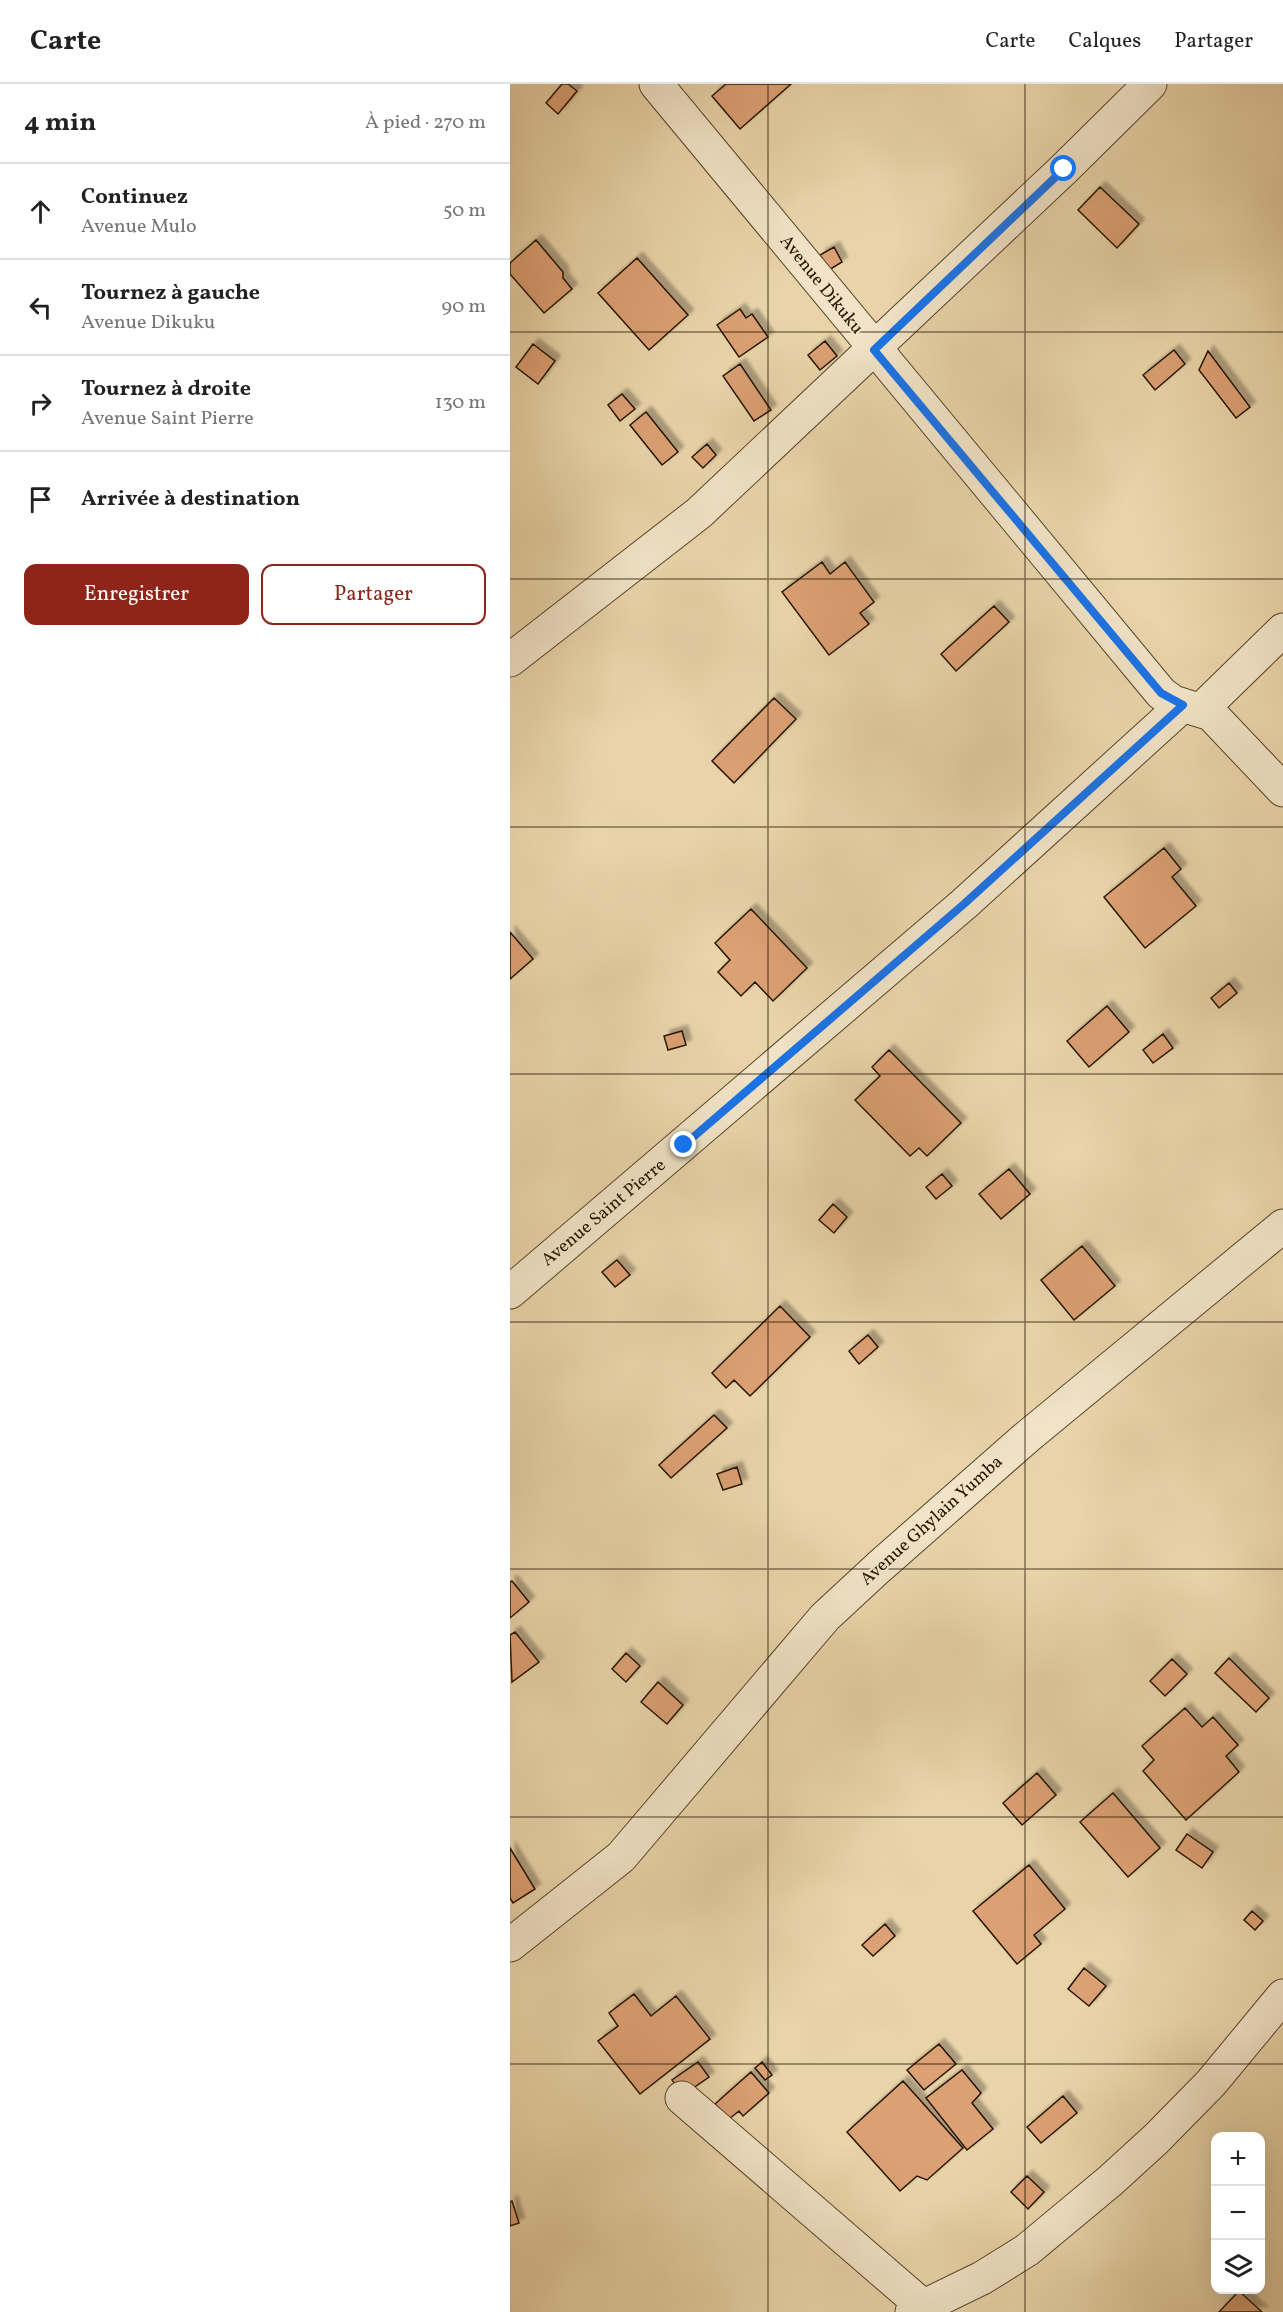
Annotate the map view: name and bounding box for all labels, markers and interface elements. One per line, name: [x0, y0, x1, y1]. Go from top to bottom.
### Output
text: Carte: [30, 22, 101, 61]
text: Carte: [985, 27, 1036, 56]
text: Calques: [1069, 27, 1141, 56]
text: Partager: [1174, 27, 1253, 56]
text: 4 min: [24, 105, 96, 141]
text: À pied · 270 m: [365, 109, 486, 137]
route start: [1050, 155, 1076, 181]
text: Continuez: [81, 182, 188, 213]
icon: ahead: [24, 195, 57, 228]
text: 50 m: [443, 197, 486, 225]
text: Avenue Mulo: [81, 213, 197, 241]
street label: Avenue Dikuku: [773, 230, 869, 340]
text: Tournez à gauche: [81, 278, 260, 309]
icon: left: [24, 291, 57, 324]
text: 90 m: [442, 293, 486, 321]
text: Avenue Dikuku: [81, 309, 215, 337]
text: Tournez à droite: [81, 374, 251, 405]
icon: right: [24, 387, 57, 420]
text: 130 m: [435, 389, 486, 417]
text: Avenue Saint Pierre: [81, 405, 254, 433]
icon: arrive: [24, 483, 57, 516]
text: Arrivée à destination: [81, 484, 300, 515]
button: Enregistrer: [24, 564, 249, 625]
button: Partager: [261, 564, 486, 625]
route end: [670, 1131, 696, 1157]
street label: Avenue Saint Pierre: [536, 1153, 672, 1273]
street label: Avenue Ghylain Yumba: [855, 1450, 1009, 1592]
map controls: [1211, 2132, 1265, 2294]
button: +: [1211, 2132, 1265, 2186]
button: −: [1211, 2186, 1265, 2240]
button: layers: [1211, 2240, 1265, 2294]

